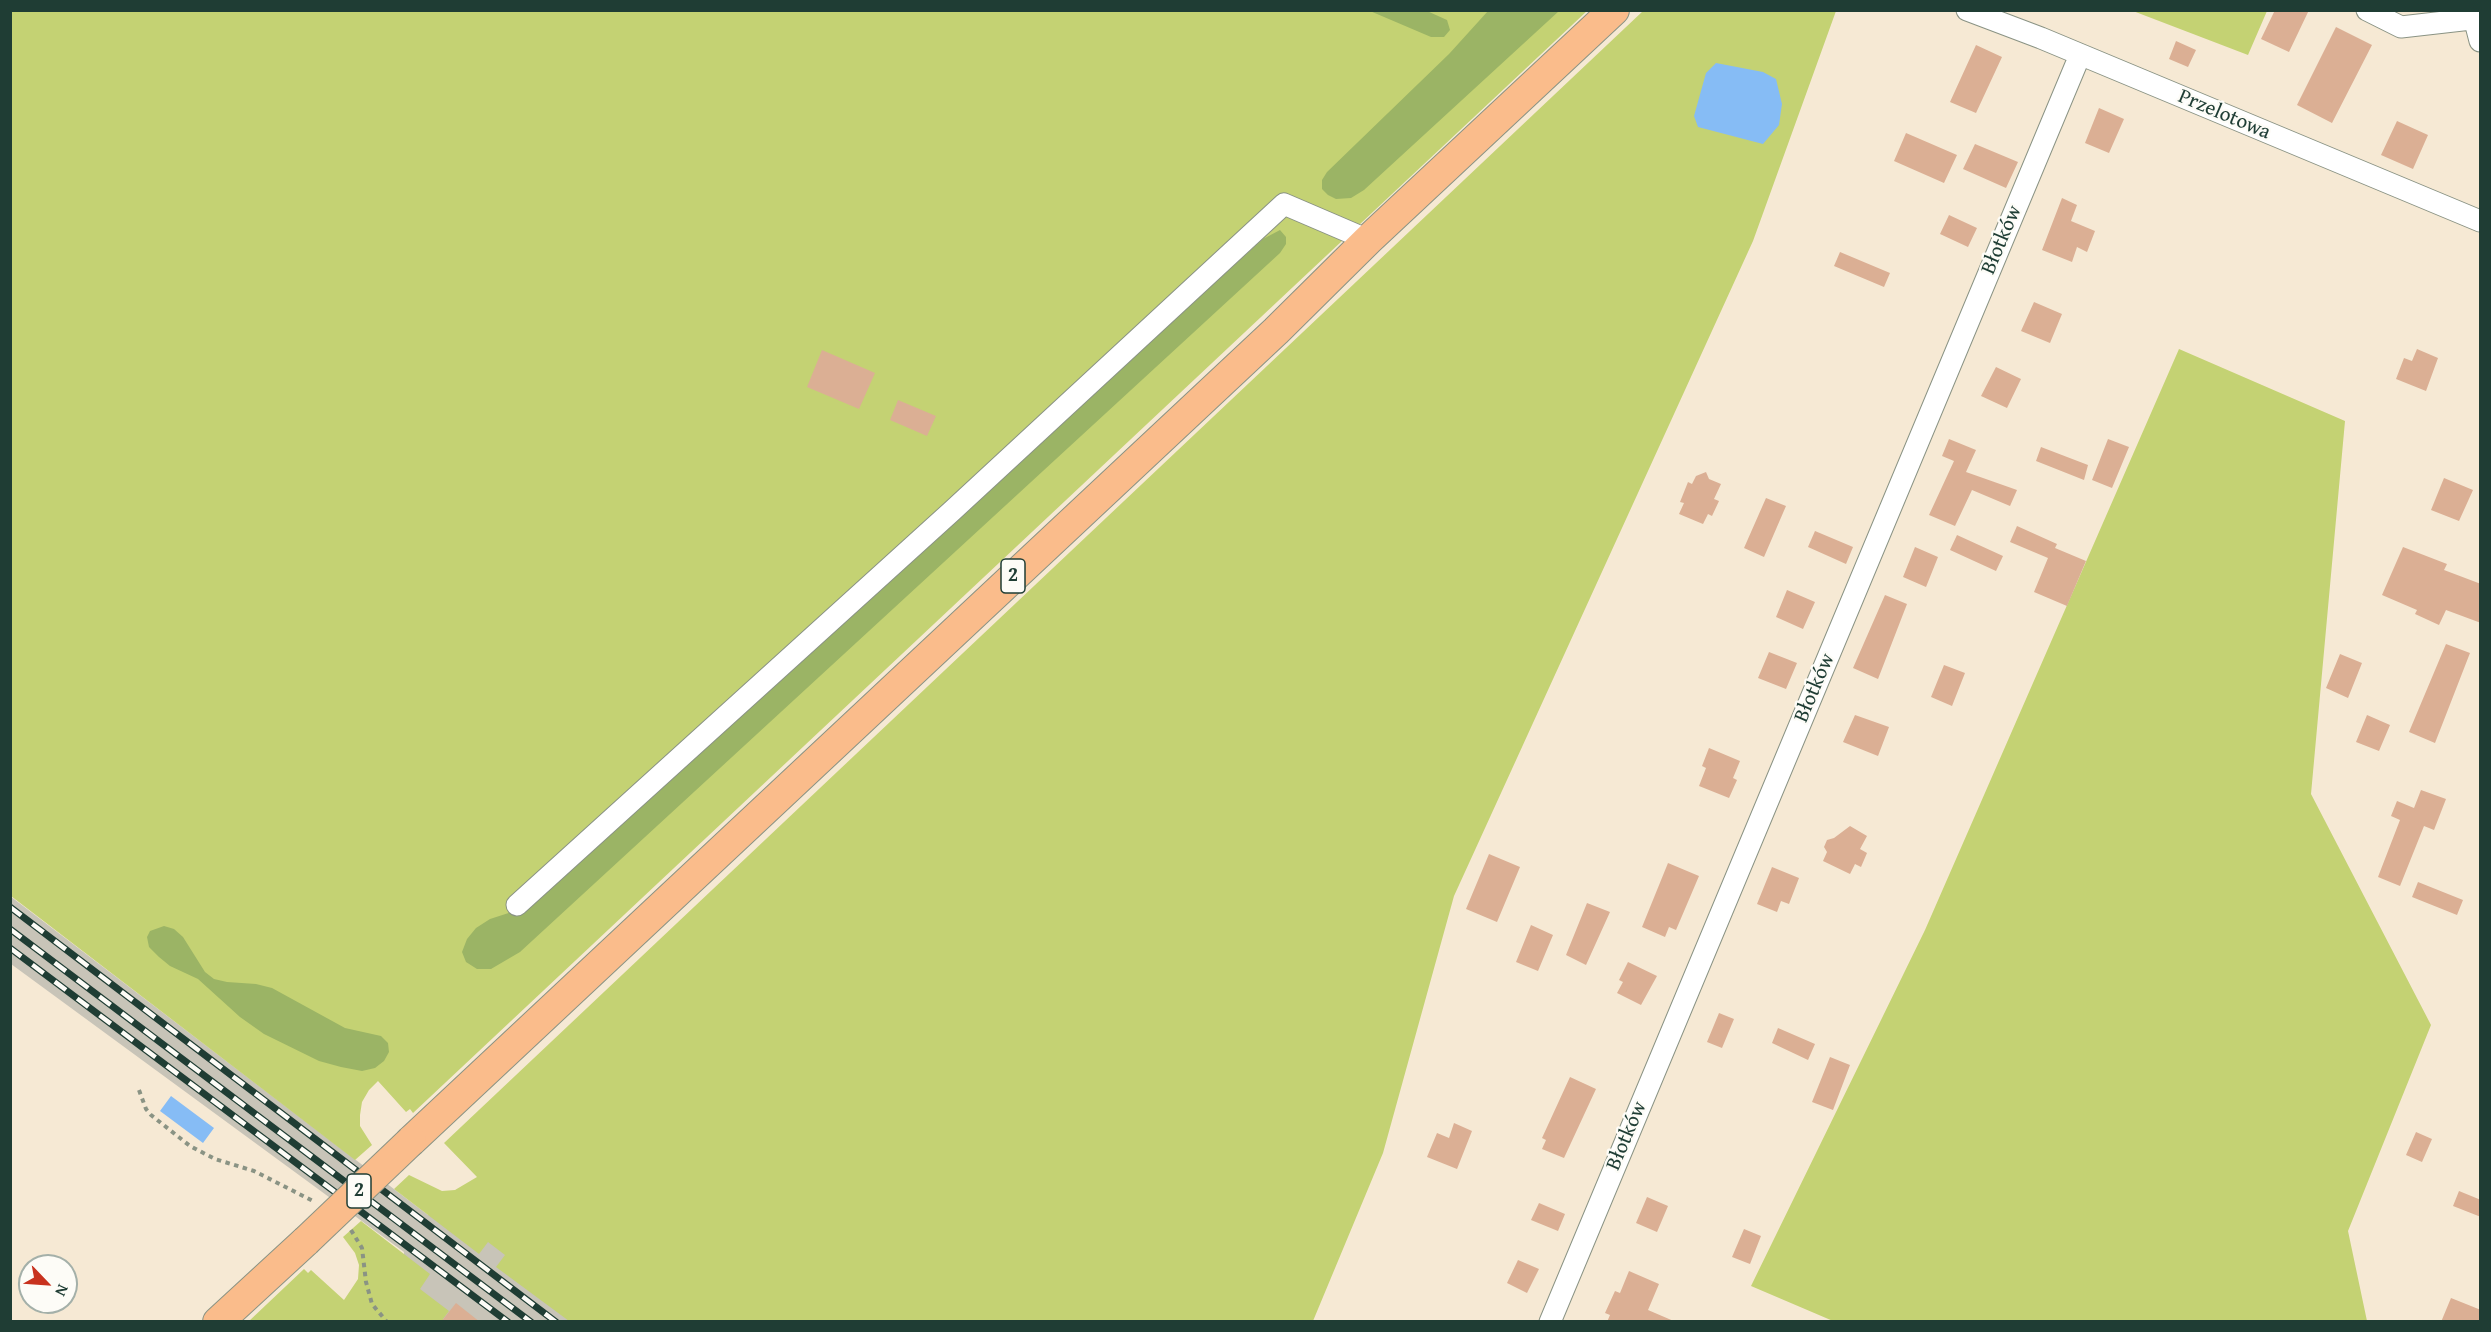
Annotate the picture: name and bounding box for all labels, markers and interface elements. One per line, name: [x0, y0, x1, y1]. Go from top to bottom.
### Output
street label: Przelotowa: [2174, 84, 2274, 146]
street label: Błotków: [1976, 202, 2028, 278]
road number: 2: [1001, 559, 1025, 593]
street label: Błotków: [1789, 650, 1841, 726]
street label: Błotków: [1601, 1098, 1653, 1174]
road number: 2: [347, 1174, 371, 1208]
north arrow: [18, 1254, 78, 1314]
text: N: [49, 1281, 76, 1301]

